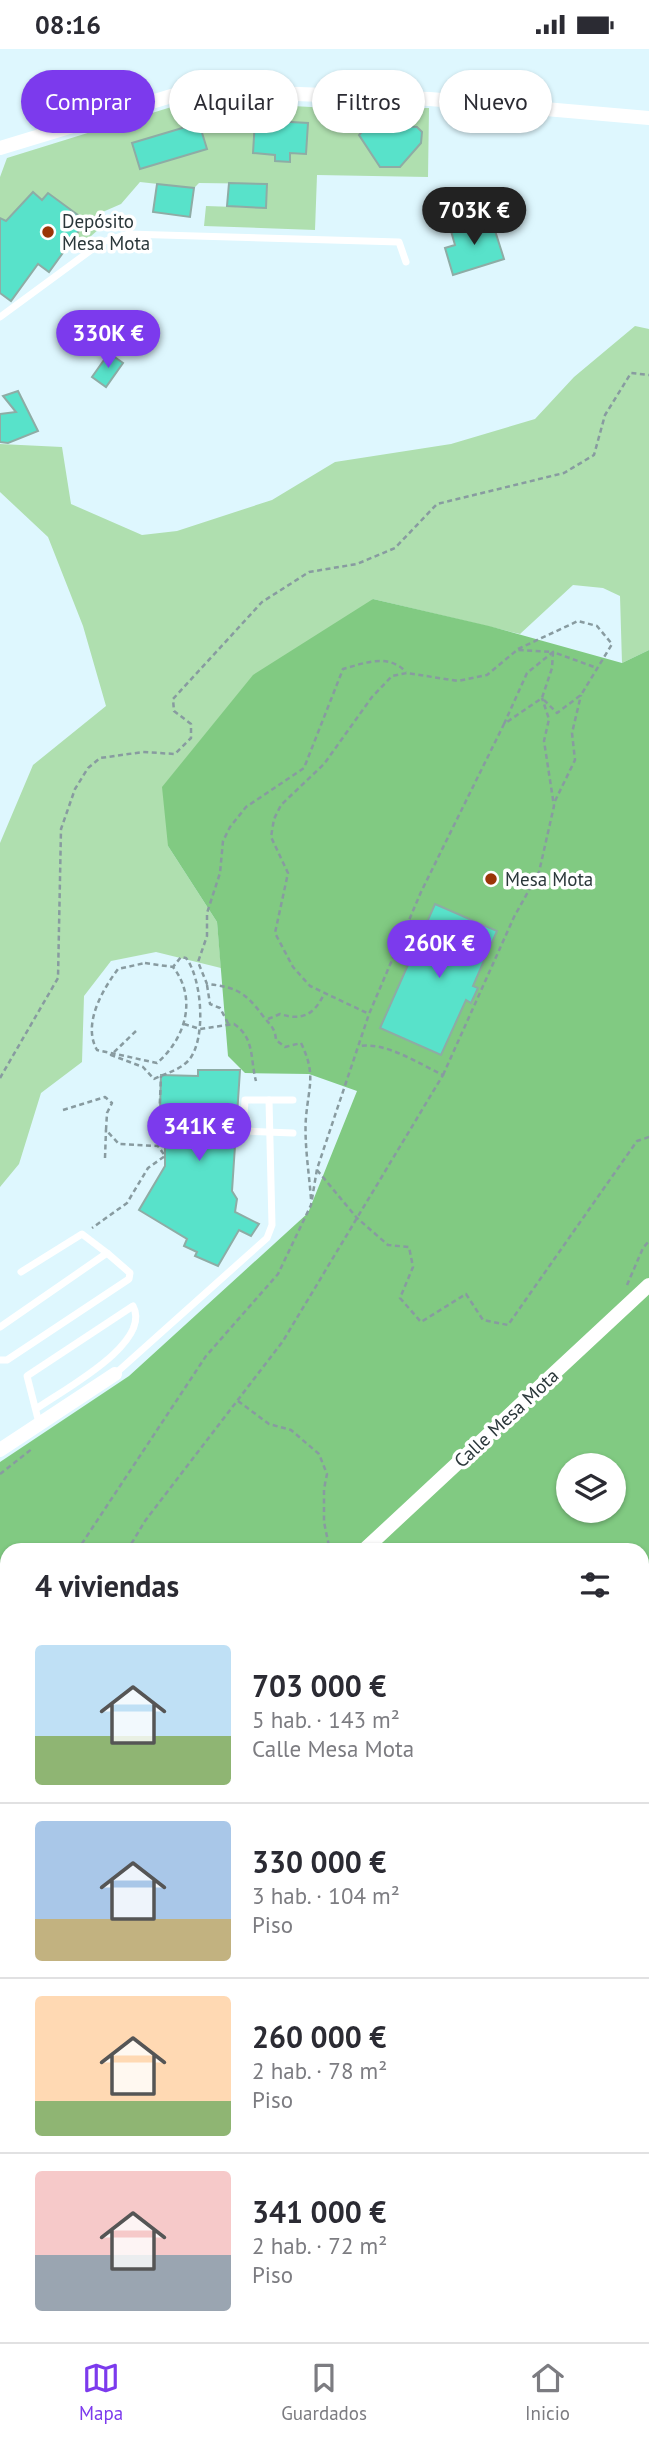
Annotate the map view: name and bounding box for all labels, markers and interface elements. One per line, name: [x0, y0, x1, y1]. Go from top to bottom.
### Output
text: 08:16: [35, 8, 101, 41]
chip: Comprar: [21, 70, 155, 133]
chip: Alquilar: [169, 70, 298, 133]
chip: Filtros: [312, 70, 425, 133]
chip: Nuevo: [439, 70, 552, 133]
pin: 703K €: [417, 187, 531, 247]
text: 703K €: [438, 195, 510, 224]
place label: Depósito Mesa Mota: [62, 209, 150, 255]
marker: Depósito Mesa Mota: [40, 224, 56, 240]
pin: 330K €: [51, 311, 165, 370]
text: 330K €: [72, 318, 144, 347]
place label: Mesa Mota: [505, 867, 593, 891]
marker: Mesa Mota: [483, 871, 499, 887]
pin: 260K €: [382, 921, 496, 980]
text: 260K €: [403, 928, 475, 957]
pin: 341K €: [142, 1103, 256, 1163]
text: 341K €: [163, 1111, 235, 1140]
street label: Calle Mesa Mota: [449, 1364, 563, 1472]
map controls: [556, 1453, 626, 1523]
button: layers: [556, 1453, 626, 1523]
text: 4 viviendas: [35, 1566, 179, 1605]
icon: filters: [576, 1566, 614, 1604]
text: 703 000 €: [252, 1666, 386, 1705]
icon: home: [91, 1673, 175, 1757]
text: 5 hab. · 143 m²: [252, 1705, 400, 1734]
text: Calle Mesa Mota: [252, 1734, 414, 1763]
text: 330 000 €: [252, 1842, 386, 1881]
icon: home: [91, 1849, 175, 1933]
text: 3 hab. · 104 m²: [252, 1881, 400, 1910]
text: Piso: [252, 1910, 293, 1939]
text: 260 000 €: [252, 2017, 386, 2056]
icon: home: [91, 2024, 175, 2108]
text: 2 hab. · 78 m²: [252, 2056, 387, 2085]
text: Piso: [252, 2085, 293, 2114]
text: 341 000 €: [252, 2192, 386, 2231]
icon: home: [91, 2199, 175, 2283]
text: 2 hab. · 72 m²: [252, 2231, 387, 2260]
text: Piso: [252, 2260, 293, 2289]
tab: Mapa: [79, 2359, 123, 2425]
tab: Guardados: [281, 2359, 367, 2425]
tab: Inicio: [525, 2359, 570, 2425]

